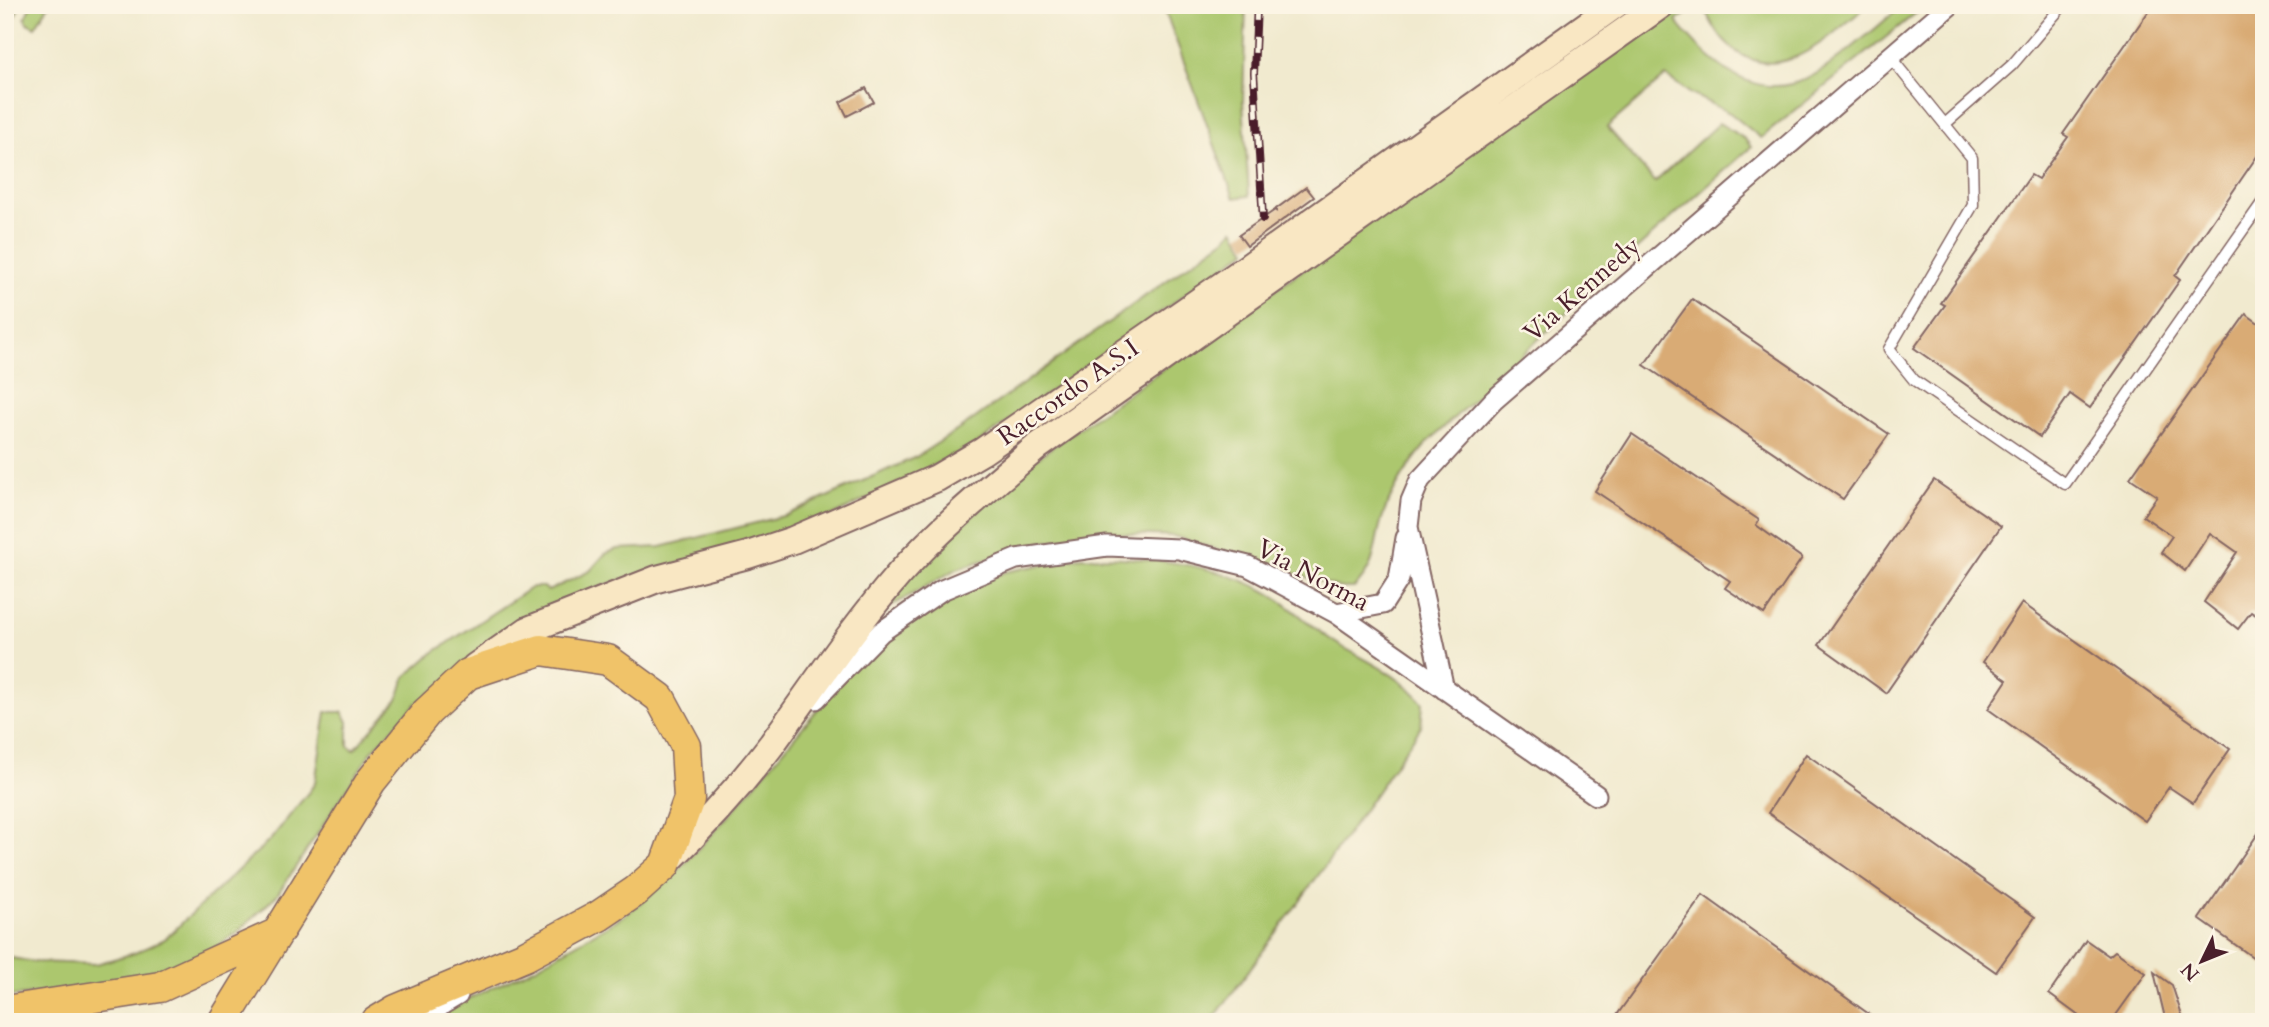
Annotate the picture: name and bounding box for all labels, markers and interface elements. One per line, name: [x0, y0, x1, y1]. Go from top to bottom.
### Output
street label: Via Kennedy: [1516, 228, 1648, 350]
street label: Raccordo A.S.I: [990, 330, 1146, 454]
street label: Via Norma: [1250, 531, 1376, 619]
north arrow: [2168, 926, 2238, 996]
text: N: [2175, 957, 2205, 987]

